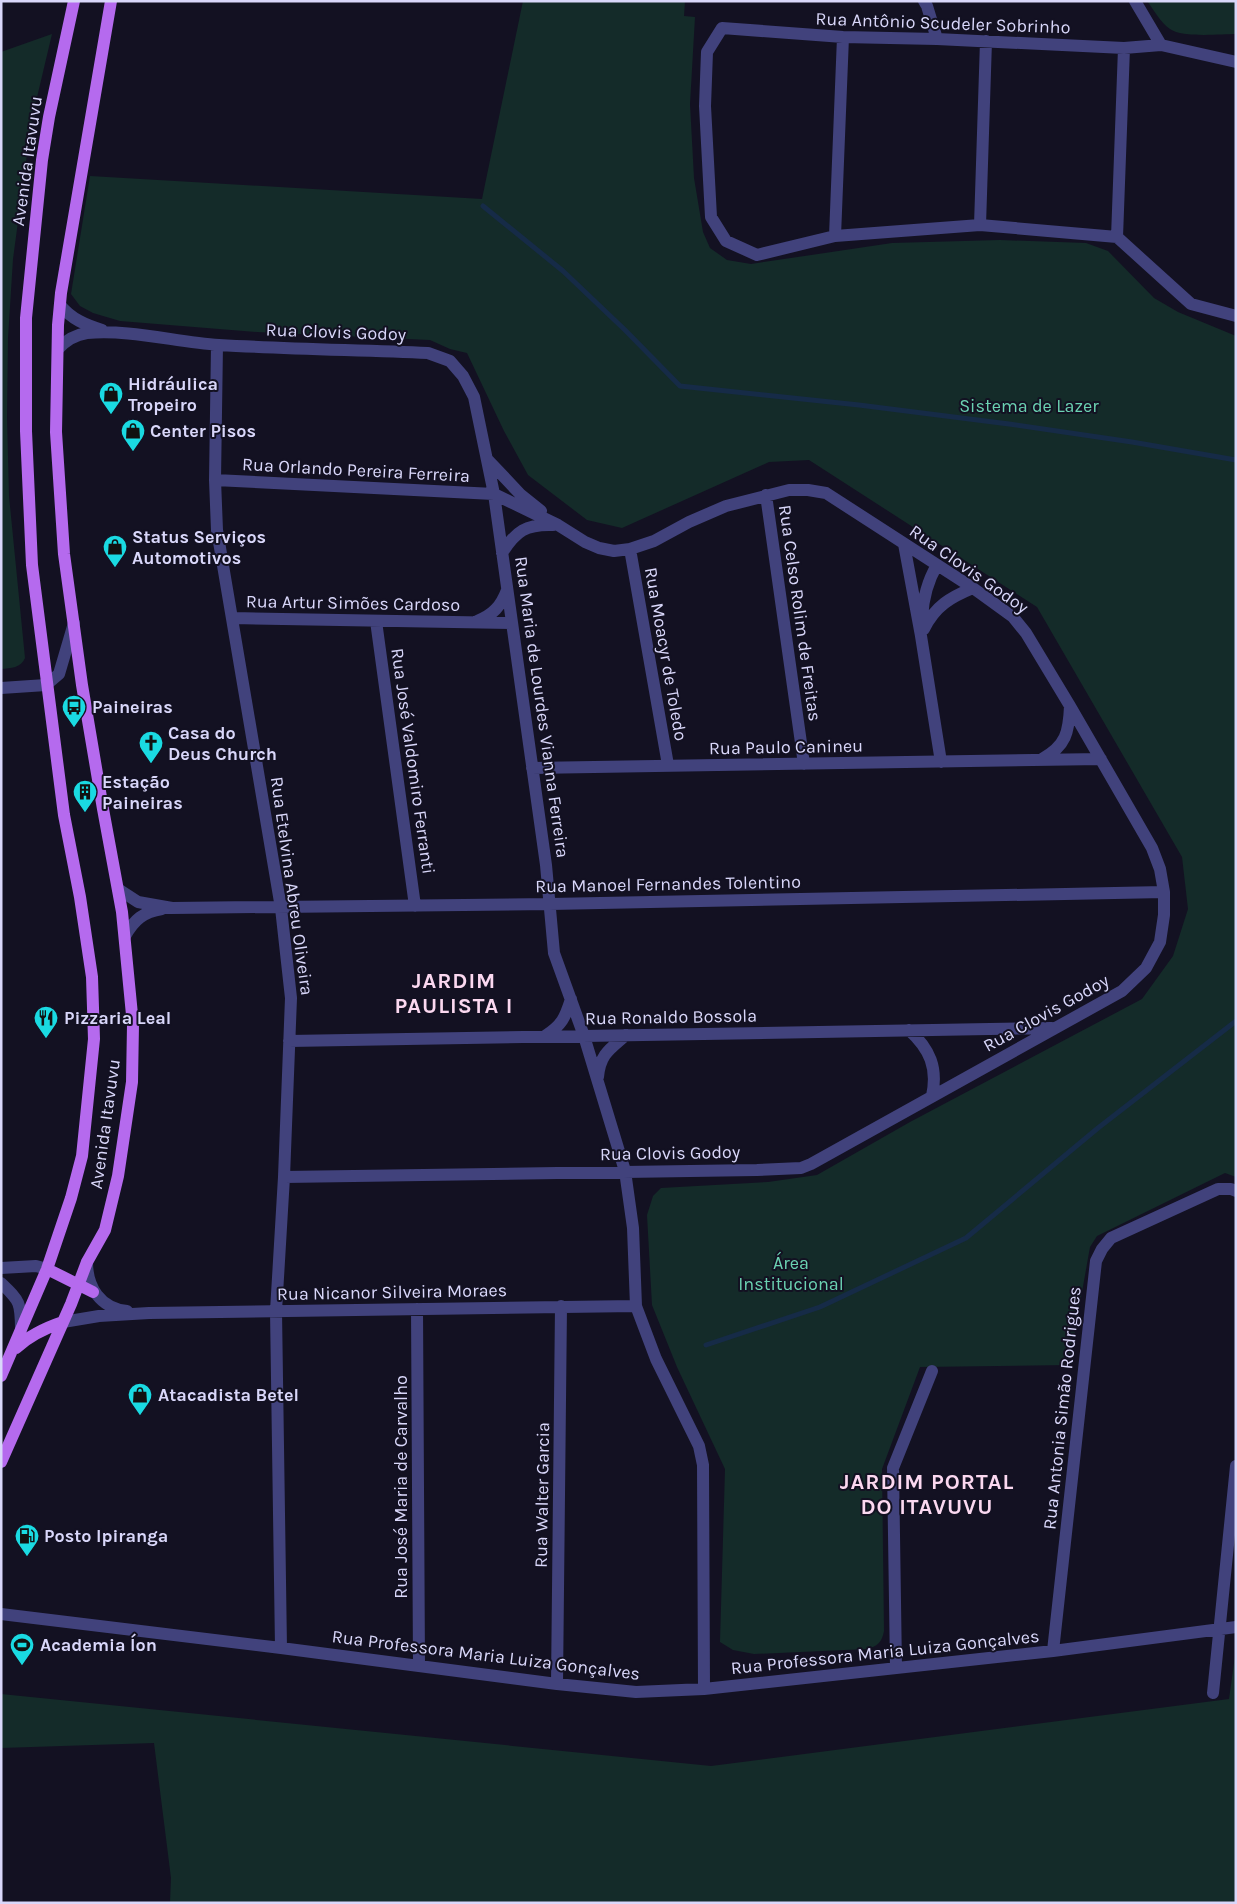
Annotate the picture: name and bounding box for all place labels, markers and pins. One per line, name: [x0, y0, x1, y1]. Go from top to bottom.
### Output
place label: Hidráulica Tropeiro: [128, 373, 218, 416]
shop icon: Hidráulica Tropeiro: [98, 381, 124, 415]
shop icon: Center Pisos: [120, 418, 146, 452]
place label: Center Pisos: [150, 420, 256, 442]
place label: Status Serviços Automotivos: [132, 526, 266, 569]
shop icon: Status Serviços Automotivos: [102, 534, 128, 568]
bus stop icon: Paineiras: [61, 694, 87, 728]
place label: Paineiras: [92, 696, 173, 718]
place label: Casa do Deus Church: [168, 722, 277, 765]
church icon: Casa do Deus Church: [138, 730, 164, 764]
place label: Estação Paineiras: [102, 771, 183, 814]
building icon: Estação Paineiras: [72, 779, 98, 813]
restaurant icon: Pizzaria Leal: [33, 1005, 59, 1039]
place label: Pizzaria Leal: [64, 1007, 171, 1029]
shop icon: Atacadista Betel: [127, 1382, 153, 1416]
place label: Atacadista Betel: [158, 1384, 299, 1406]
fuel station icon: Posto Ipiranga: [14, 1523, 40, 1557]
place label: Posto Ipiranga: [44, 1525, 168, 1547]
sports icon: Academia Íon: [9, 1632, 35, 1666]
place label: Academia Íon: [40, 1633, 157, 1656]

